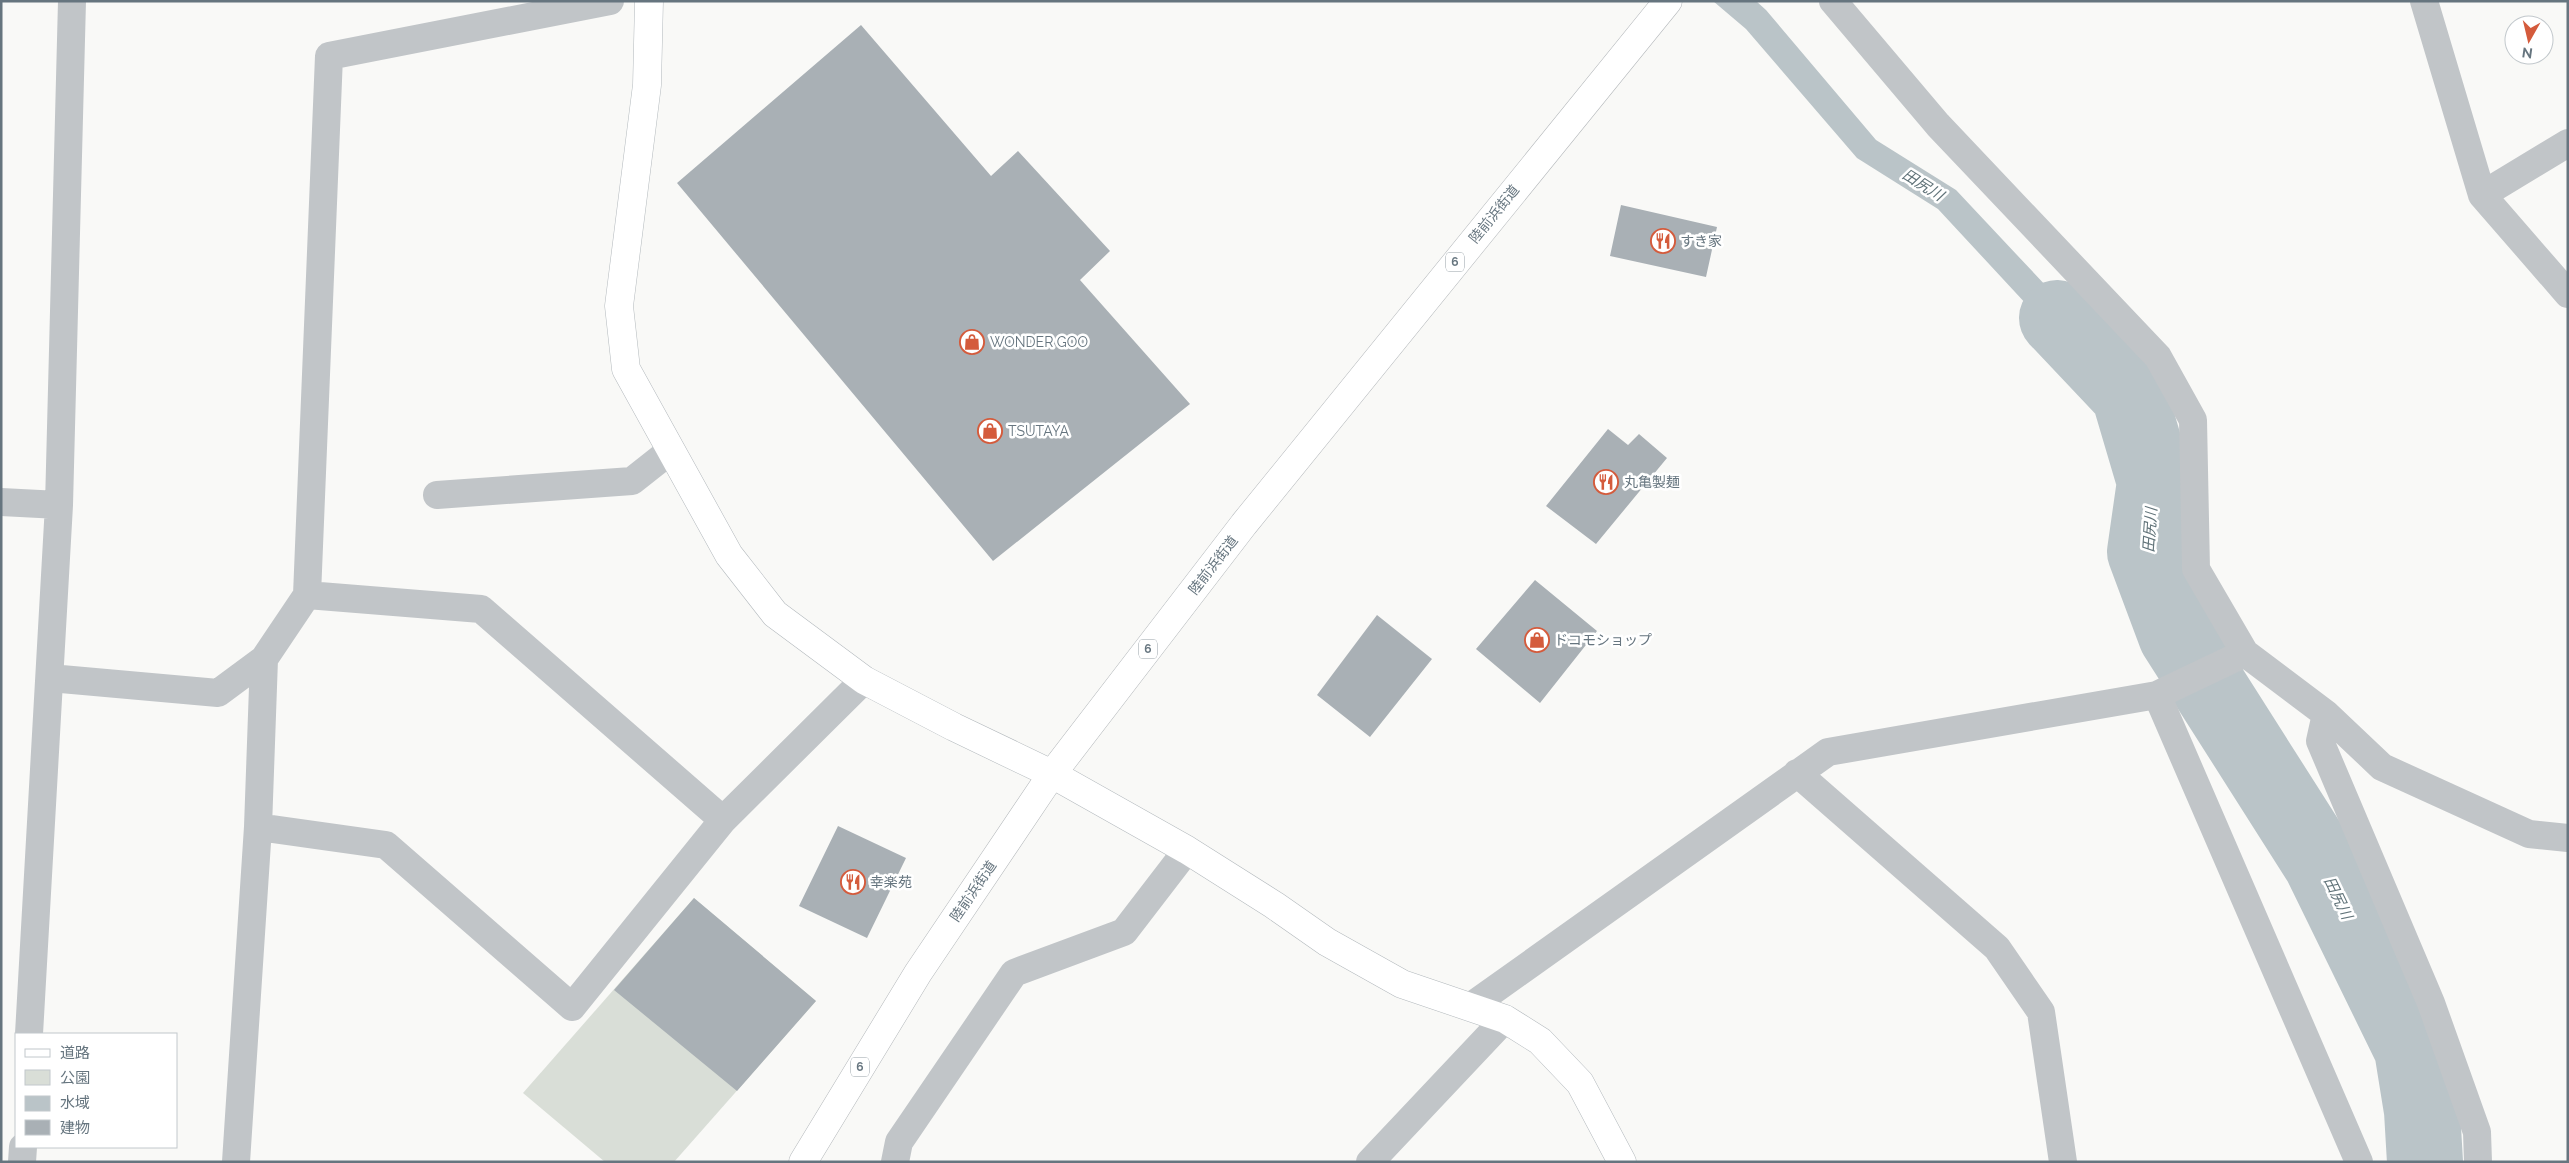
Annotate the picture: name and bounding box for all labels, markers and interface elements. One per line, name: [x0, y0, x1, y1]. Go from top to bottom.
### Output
north arrow: [2504, 15, 2554, 65]
text: N: [2521, 44, 2534, 62]
water label: 田尻川: [1899, 165, 1949, 206]
street label: 陸前浜街道: [1466, 182, 1522, 246]
restaurant icon: すき家: [1650, 228, 1676, 254]
place label: すき家: [1680, 233, 1722, 249]
road number: 6: [1446, 252, 1464, 272]
shop icon: WONDER GOO: [959, 329, 985, 355]
place label: WONDER GOO: [990, 334, 1088, 350]
shop icon: TSUTAYA: [977, 418, 1003, 444]
place label: TSUTAYA: [1008, 423, 1070, 439]
restaurant icon: 丸亀製麺: [1593, 469, 1619, 495]
place label: 丸亀製麺: [1624, 474, 1680, 490]
water label: 田尻川: [2139, 505, 2161, 553]
street label: 陸前浜街道: [1185, 532, 1241, 598]
shop icon: ドコモショップ: [1524, 627, 1550, 653]
place label: ドコモショップ: [1554, 632, 1652, 648]
road number: 6: [1139, 640, 1157, 659]
street label: 陸前浜街道: [947, 858, 999, 924]
restaurant icon: 幸楽苑: [840, 869, 866, 895]
place label: 幸楽苑: [870, 874, 912, 890]
water label: 田尻川: [2320, 874, 2357, 924]
legend: [15, 1033, 178, 1148]
text: 道路: [60, 1044, 90, 1062]
road number: 6: [851, 1058, 869, 1076]
text: 公園: [60, 1069, 90, 1087]
text: 水域: [60, 1094, 90, 1112]
text: 建物: [60, 1119, 90, 1137]

